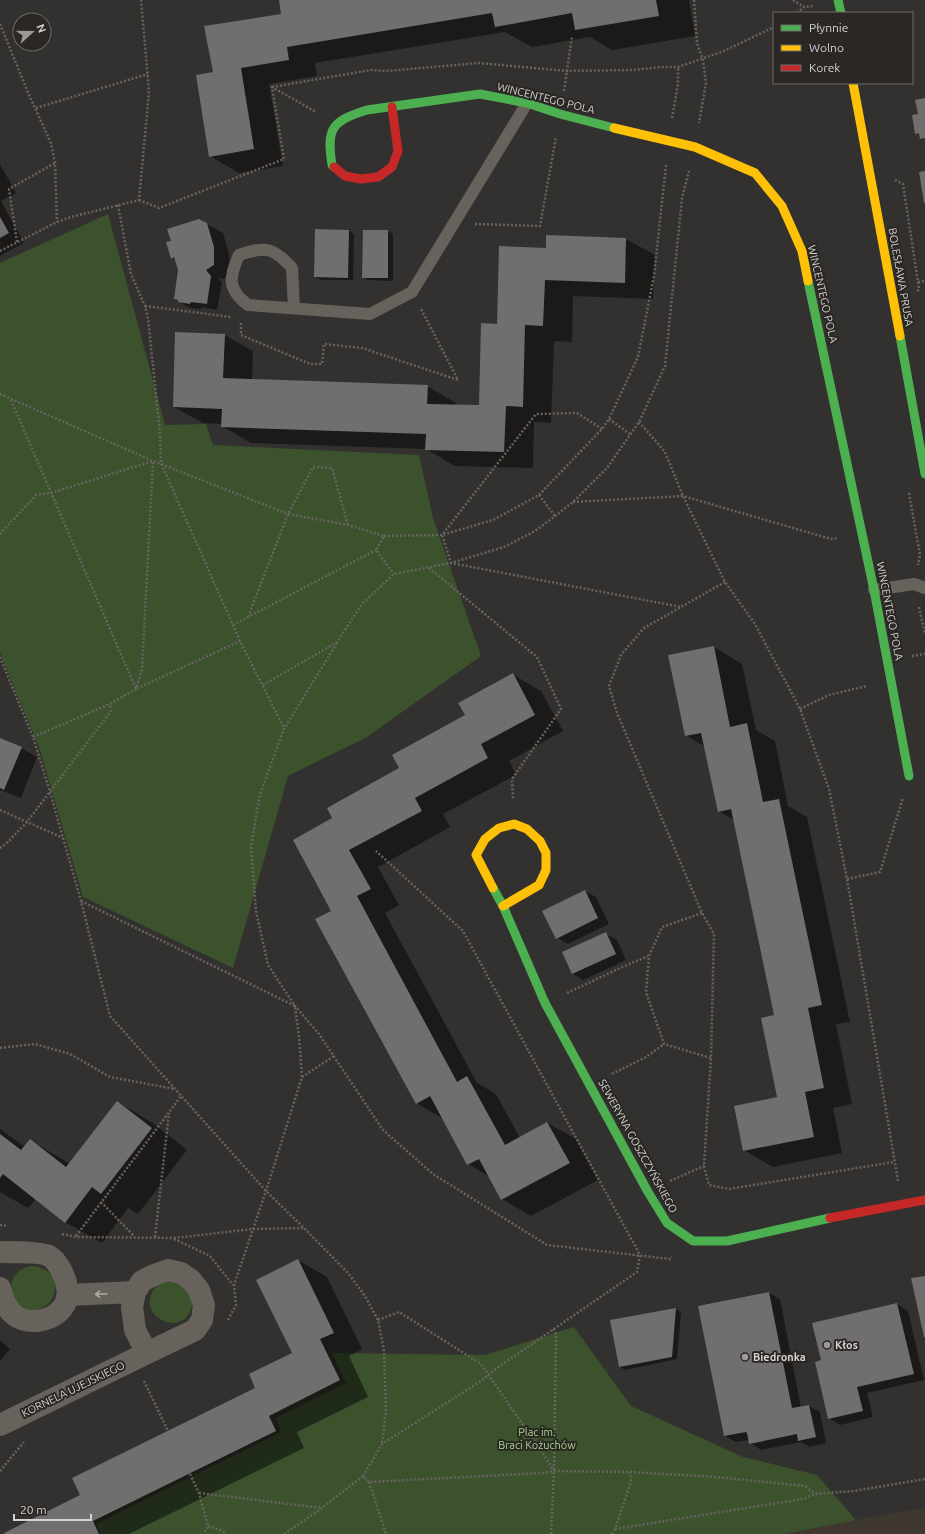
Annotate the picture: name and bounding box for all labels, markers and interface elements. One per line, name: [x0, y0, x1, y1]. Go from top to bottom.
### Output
north arrow: [12, 12, 52, 52]
legend: [773, 12, 913, 84]
text: Płynnie: [809, 21, 848, 34]
text: N: [34, 22, 48, 34]
text: Wolno: [809, 41, 844, 54]
text: Korek: [809, 61, 840, 74]
street label: WINCENTEGO POLA: [496, 80, 597, 116]
street label: BOLESŁAWA PRUSA: [886, 227, 916, 328]
street label: WINCENTEGO POLA: [806, 244, 840, 345]
street label: WINCENTEGO POLA: [875, 561, 906, 662]
street label: SEWERYNA GOSZCZYŃSKIEGO: [596, 1077, 681, 1215]
one-way arrow: [95, 1290, 108, 1297]
place label: Kłos: [835, 1339, 858, 1351]
marker: Kłos: [822, 1340, 832, 1350]
place label: Biedronka: [753, 1351, 806, 1363]
marker: Biedronka: [740, 1352, 750, 1362]
street label: KORNELA UJEJSKIEGO: [19, 1359, 127, 1419]
park label: Plac im. Braci Kożuchów: [498, 1426, 576, 1451]
scale bar: [14, 1496, 91, 1522]
text: 20 m: [20, 1503, 47, 1516]

